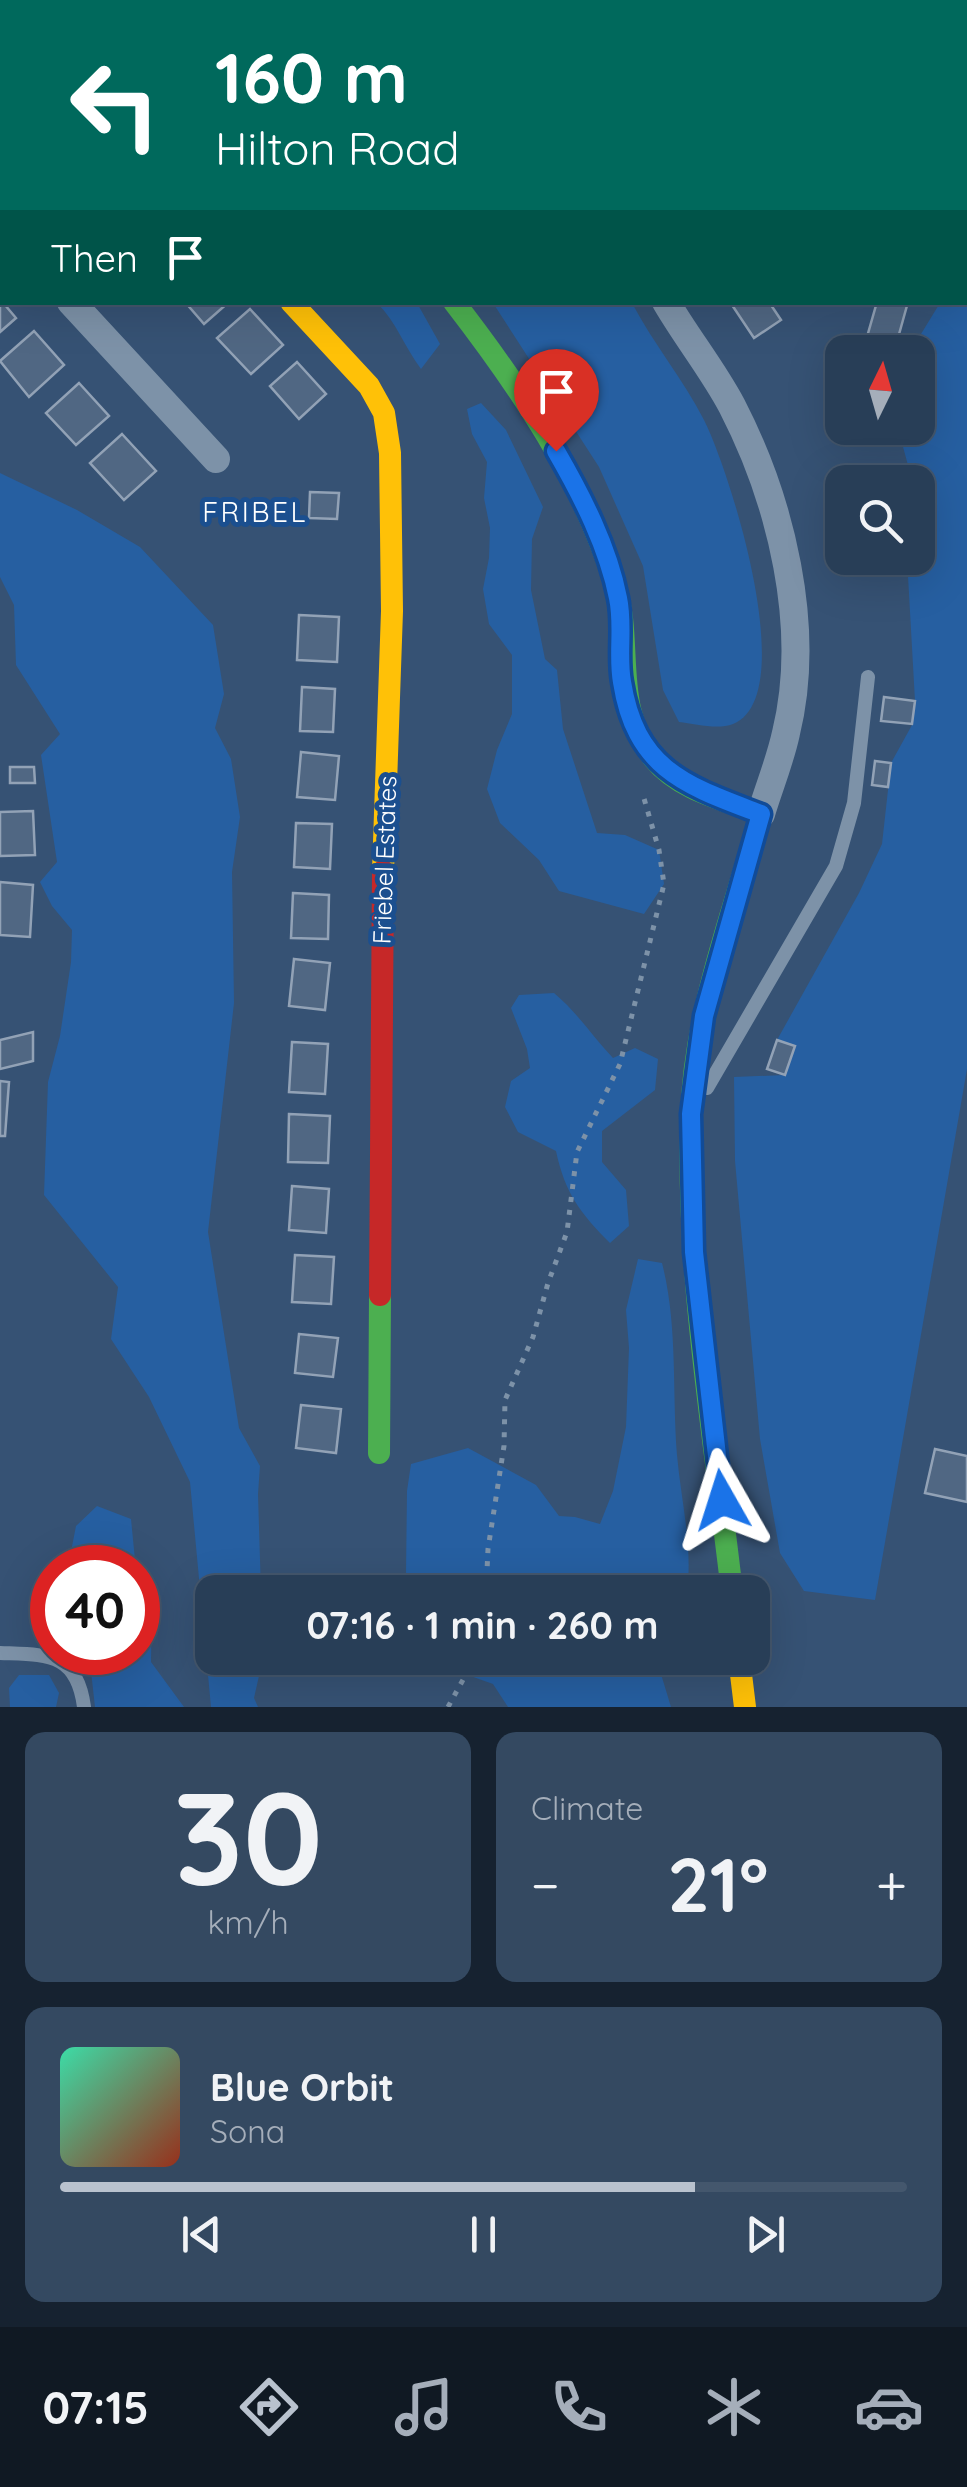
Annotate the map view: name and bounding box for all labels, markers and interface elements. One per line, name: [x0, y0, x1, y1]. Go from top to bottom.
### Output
text: 160 m: [215, 33, 408, 121]
icon: left: [50, 40, 180, 170]
text: Hilton Road: [215, 120, 459, 176]
icon: arrive: [158, 230, 213, 285]
text: Then: [50, 234, 138, 282]
north arrow: [825, 335, 935, 445]
map controls: [825, 335, 935, 575]
pin: [514, 349, 599, 452]
icon: arrive: [529, 364, 584, 419]
button: search: [825, 465, 935, 575]
district label: FRIBEL: [202, 494, 308, 529]
street label: Friebel Estates: [366, 775, 402, 945]
position arrow: [670, 1448, 774, 1552]
speed limit sign: 40: [30, 1545, 160, 1675]
text: 07:16 · 1 min · 260 m: [307, 1601, 659, 1649]
text: 30: [173, 1755, 323, 1918]
text: Climate: [531, 1788, 643, 1828]
text: 21°: [667, 1837, 768, 1931]
text: −: [531, 1850, 560, 1919]
text: +: [876, 1850, 907, 1919]
text: km/h: [207, 1902, 289, 1942]
text: Blue Orbit: [210, 2063, 394, 2111]
text: Sona: [210, 2111, 285, 2151]
icon: previous: [174, 2207, 229, 2262]
icon: pause: [456, 2207, 511, 2262]
icon: next: [738, 2207, 793, 2262]
icon: directions: [234, 2372, 304, 2442]
icon: music: [389, 2372, 459, 2442]
icon: phone: [544, 2372, 614, 2442]
icon: climate: [699, 2372, 769, 2442]
icon: car: [854, 2372, 924, 2442]
text: 07:15: [43, 2379, 149, 2435]

